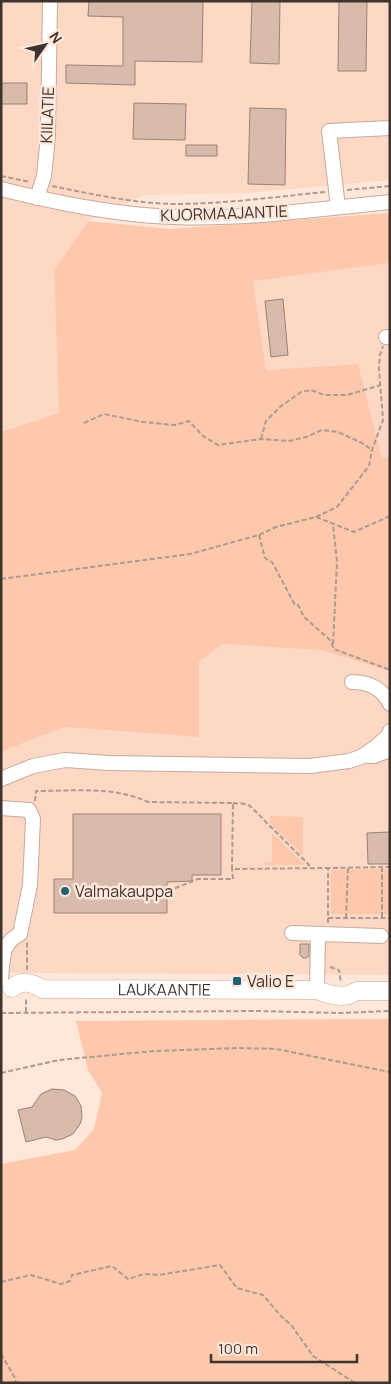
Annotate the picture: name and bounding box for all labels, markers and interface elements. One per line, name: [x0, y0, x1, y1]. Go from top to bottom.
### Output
north arrow: [20, 20, 70, 70]
text: N: [46, 28, 67, 47]
street label: KIILATIE: [35, 86, 59, 144]
street label: KUORMAAJANTIE: [160, 200, 288, 226]
place label: Valmakauppa: [75, 880, 173, 902]
marker: Valmakauppa: [59, 885, 71, 897]
place label: Valio E: [247, 970, 294, 992]
marker: Valio E: [231, 975, 243, 987]
street label: LAUKAANTIE: [118, 978, 211, 1001]
scale bar: [211, 1332, 357, 1364]
text: 100 m: [218, 1338, 258, 1359]

